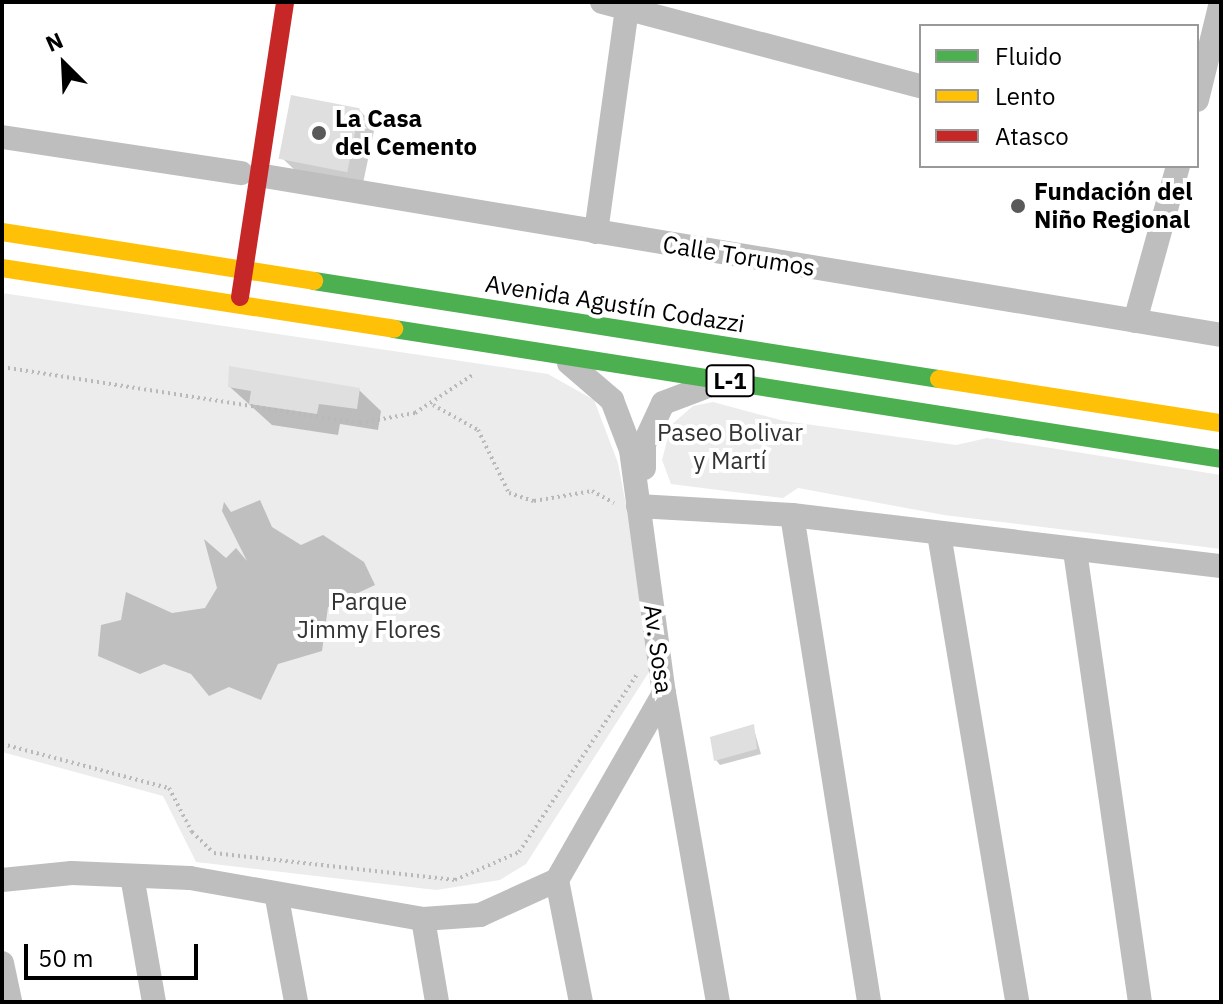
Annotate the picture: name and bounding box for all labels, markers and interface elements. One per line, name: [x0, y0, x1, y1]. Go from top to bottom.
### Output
north arrow: [24, 24, 104, 104]
legend: [919, 24, 1199, 168]
text: N: [41, 25, 67, 58]
text: Fluido: [995, 40, 1062, 72]
text: Lento: [995, 80, 1055, 112]
place label: La Casa del Cemento: [335, 105, 477, 161]
text: Atasco: [995, 120, 1069, 152]
marker: La Casa del Cemento: [310, 124, 328, 142]
place label: Fundación del Niño Regional: [1034, 178, 1192, 234]
marker: Fundación del Niño Regional: [1009, 197, 1027, 215]
street label: Calle Torumos: [661, 230, 817, 282]
street label: Avenida Agustín Codazzi: [483, 269, 747, 339]
road number: L-1: [704, 363, 756, 399]
park label: Paseo Bolivar y Martí: [657, 419, 803, 475]
park label: Parque Jimmy Flores: [297, 588, 441, 644]
street label: Av. Sosa: [637, 603, 679, 695]
scale bar: [28, 928, 202, 978]
text: 50 m: [38, 942, 93, 974]

